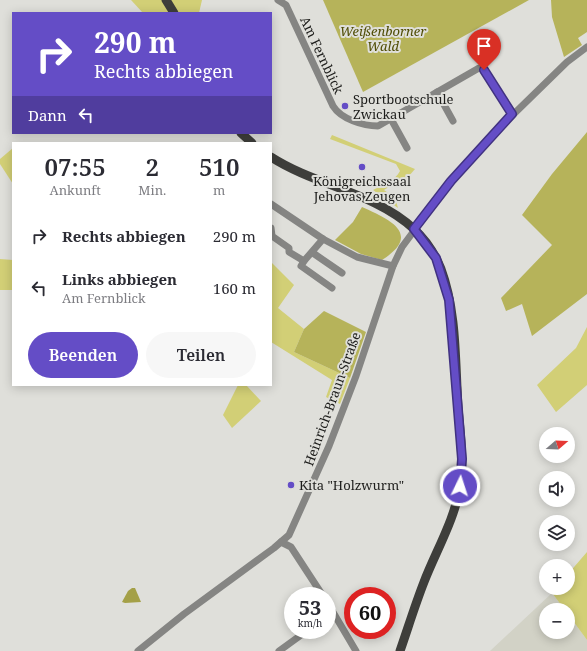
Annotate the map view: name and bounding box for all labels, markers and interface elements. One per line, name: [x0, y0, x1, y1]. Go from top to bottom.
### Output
street label: Am Fernblick: [296, 13, 348, 97]
park label: Weißenborner Wald: [340, 22, 427, 55]
text: 290 m: [94, 23, 176, 61]
icon: right: [28, 28, 80, 80]
pin: [467, 29, 501, 70]
icon: arrive: [473, 35, 495, 57]
text: Rechts abbiegen: [94, 59, 233, 83]
place label: Sportbootschule Zwickau: [353, 90, 454, 123]
marker: Sportbootschule Zwickau: [340, 101, 350, 111]
icon: left: [75, 104, 97, 126]
text: Dann: [28, 105, 67, 125]
text: 07:55: [45, 150, 106, 183]
text: 2: [146, 150, 159, 183]
text: 510: [199, 150, 239, 183]
marker: Königreichssaal Jehovas Zeugen: [357, 162, 367, 172]
place label: Königreichssaal Jehovas Zeugen: [313, 172, 411, 205]
text: Ankunft: [50, 181, 101, 199]
text: Min.: [138, 181, 166, 199]
text: m: [213, 181, 225, 199]
icon: right: [28, 225, 50, 247]
text: Rechts abbiegen: [62, 226, 186, 246]
text: 290 m: [213, 226, 256, 246]
text: Links abbiegen: [62, 269, 177, 289]
icon: left: [28, 277, 50, 299]
text: 160 m: [213, 278, 256, 298]
text: Am Fernblick: [62, 289, 146, 307]
street label: Heinrich-Braun-Straße: [299, 329, 365, 468]
button: Beenden: [28, 332, 138, 378]
button: Teilen: [146, 332, 256, 378]
north arrow: [539, 427, 575, 463]
map controls: [539, 427, 575, 639]
position arrow: [439, 465, 481, 507]
button: sound: [539, 471, 575, 507]
place label: Kita "Holzwurm": [299, 476, 404, 494]
marker: Kita "Holzwurm": [286, 480, 296, 490]
button: layers: [539, 515, 575, 551]
button: +: [539, 559, 575, 595]
speed limit sign: 60: [344, 587, 396, 639]
text: 53: [299, 594, 321, 621]
button: −: [539, 603, 575, 639]
text: km/h: [298, 616, 322, 630]

